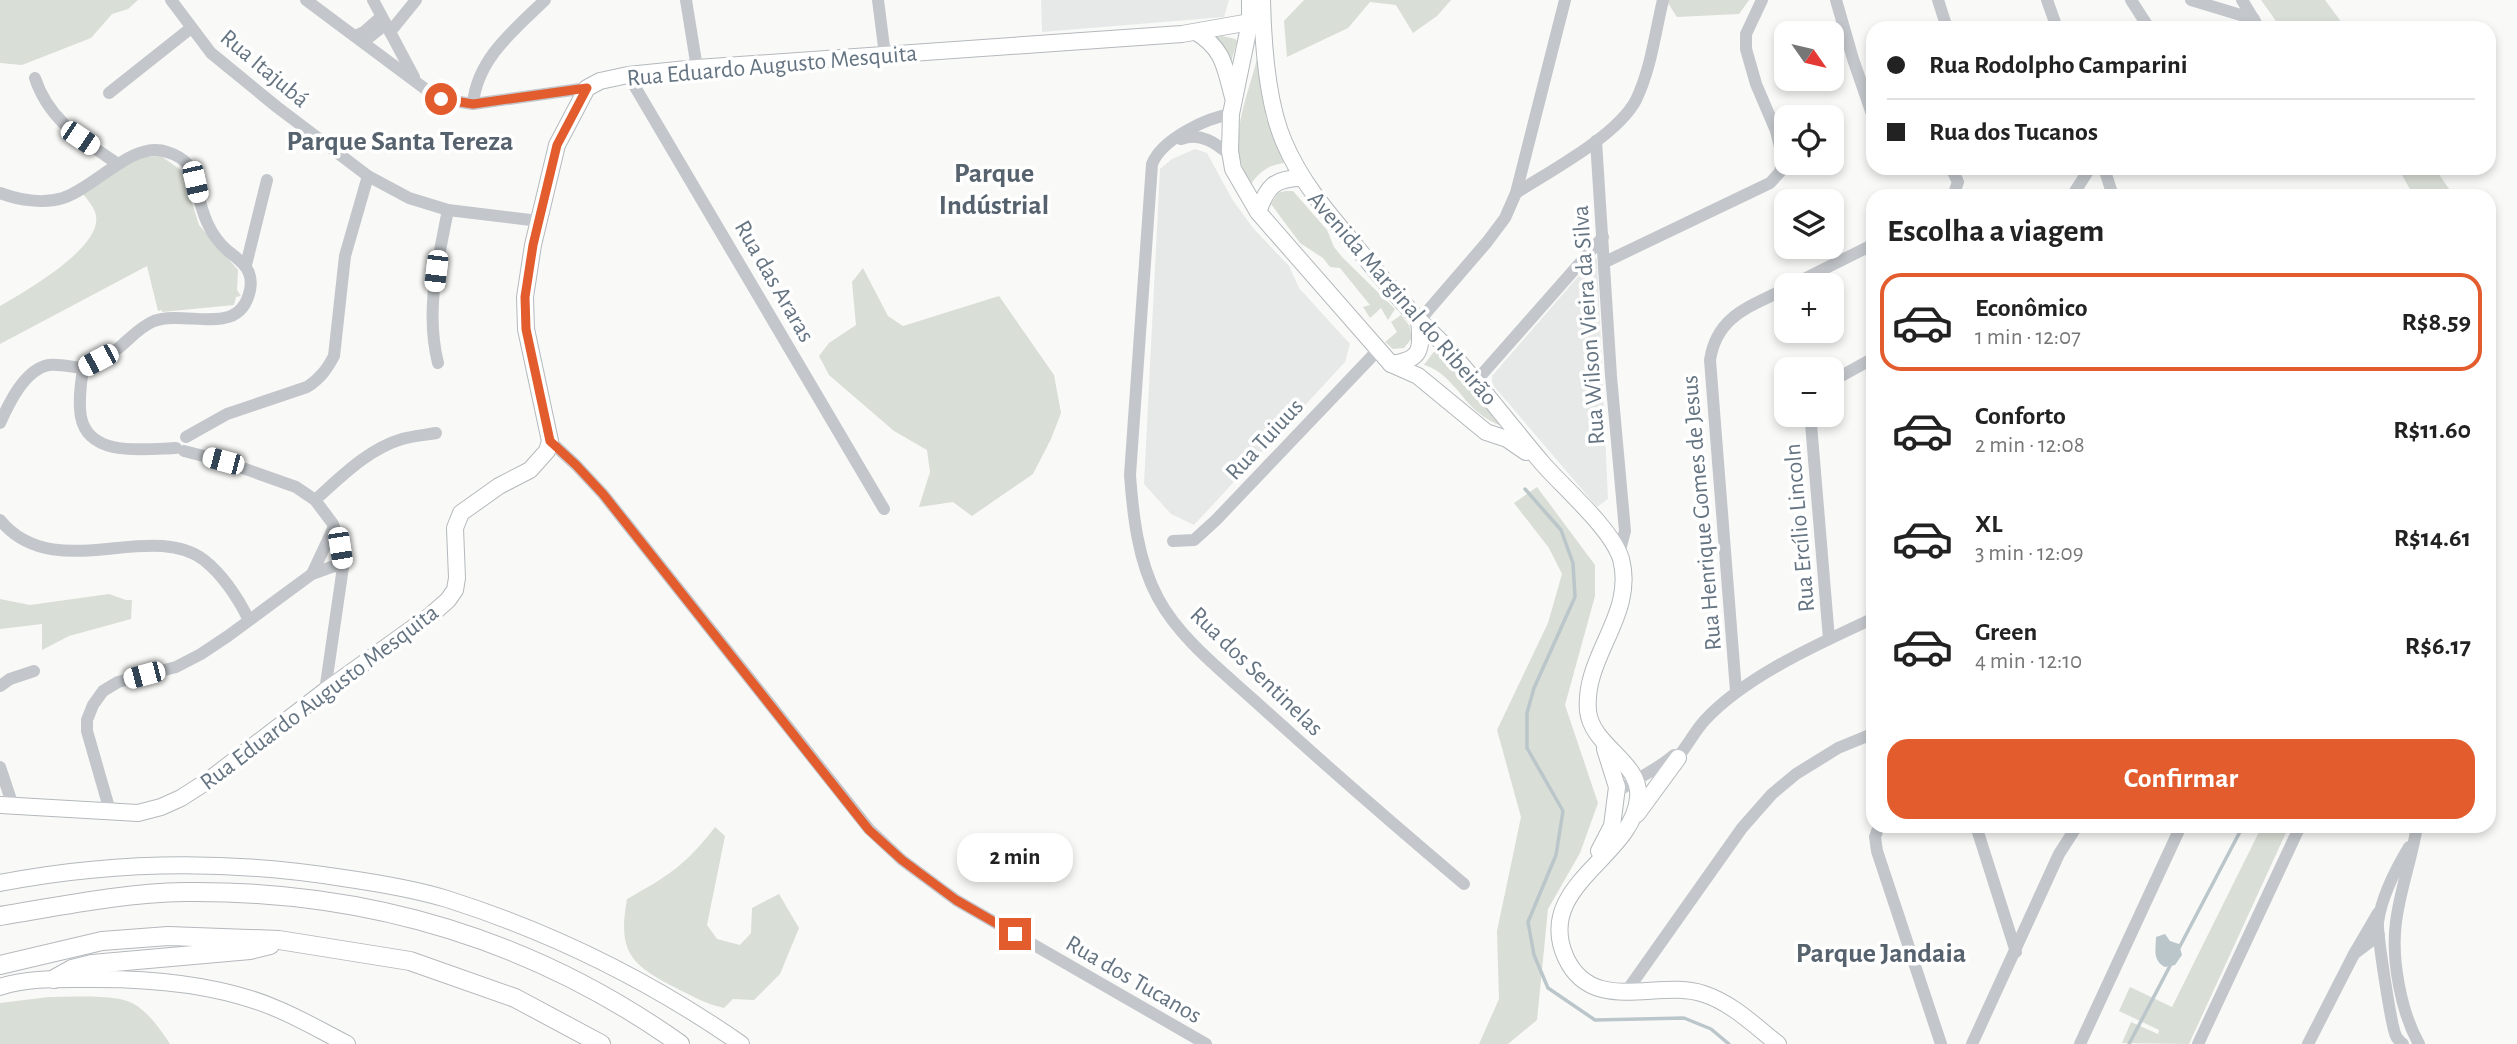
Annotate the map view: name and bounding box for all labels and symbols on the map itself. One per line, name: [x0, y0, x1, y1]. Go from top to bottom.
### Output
north arrow: [1774, 21, 1844, 91]
street label: Rua Itajubá: [216, 25, 313, 112]
street label: Rua Eduardo Augusto Mesquita: [626, 41, 918, 91]
route start: [425, 83, 457, 115]
car: [57, 118, 104, 158]
district label: Parque Santa Tereza: [286, 128, 514, 156]
car: [181, 159, 210, 205]
district label: Parque Indústrial: [939, 160, 1049, 220]
street label: Avenida Marginal do Ribeirão: [1303, 187, 1502, 410]
street label: Rua Wilson Vieira da Silva: [1569, 204, 1609, 446]
street label: Rua das Araras: [730, 217, 819, 346]
car: [424, 249, 449, 293]
car: [75, 341, 122, 379]
street label: Rua Henrique Gomes de Jesus: [1678, 374, 1726, 652]
street label: Rua Tuiuus: [1221, 394, 1308, 485]
street label: Rua Ercílio Lincoln: [1781, 443, 1819, 613]
car: [200, 445, 247, 477]
car: [327, 526, 354, 570]
street label: Rua Eduardo Augusto Mesquita: [196, 601, 443, 795]
street label: Rua dos Sentinelas: [1185, 603, 1327, 741]
car: [121, 659, 168, 691]
callout: 2 min: [957, 832, 1073, 881]
route end: [999, 918, 1031, 950]
street label: Rua dos Tucanos: [1062, 931, 1205, 1028]
district label: Parque Jandaia: [1796, 940, 1966, 968]

